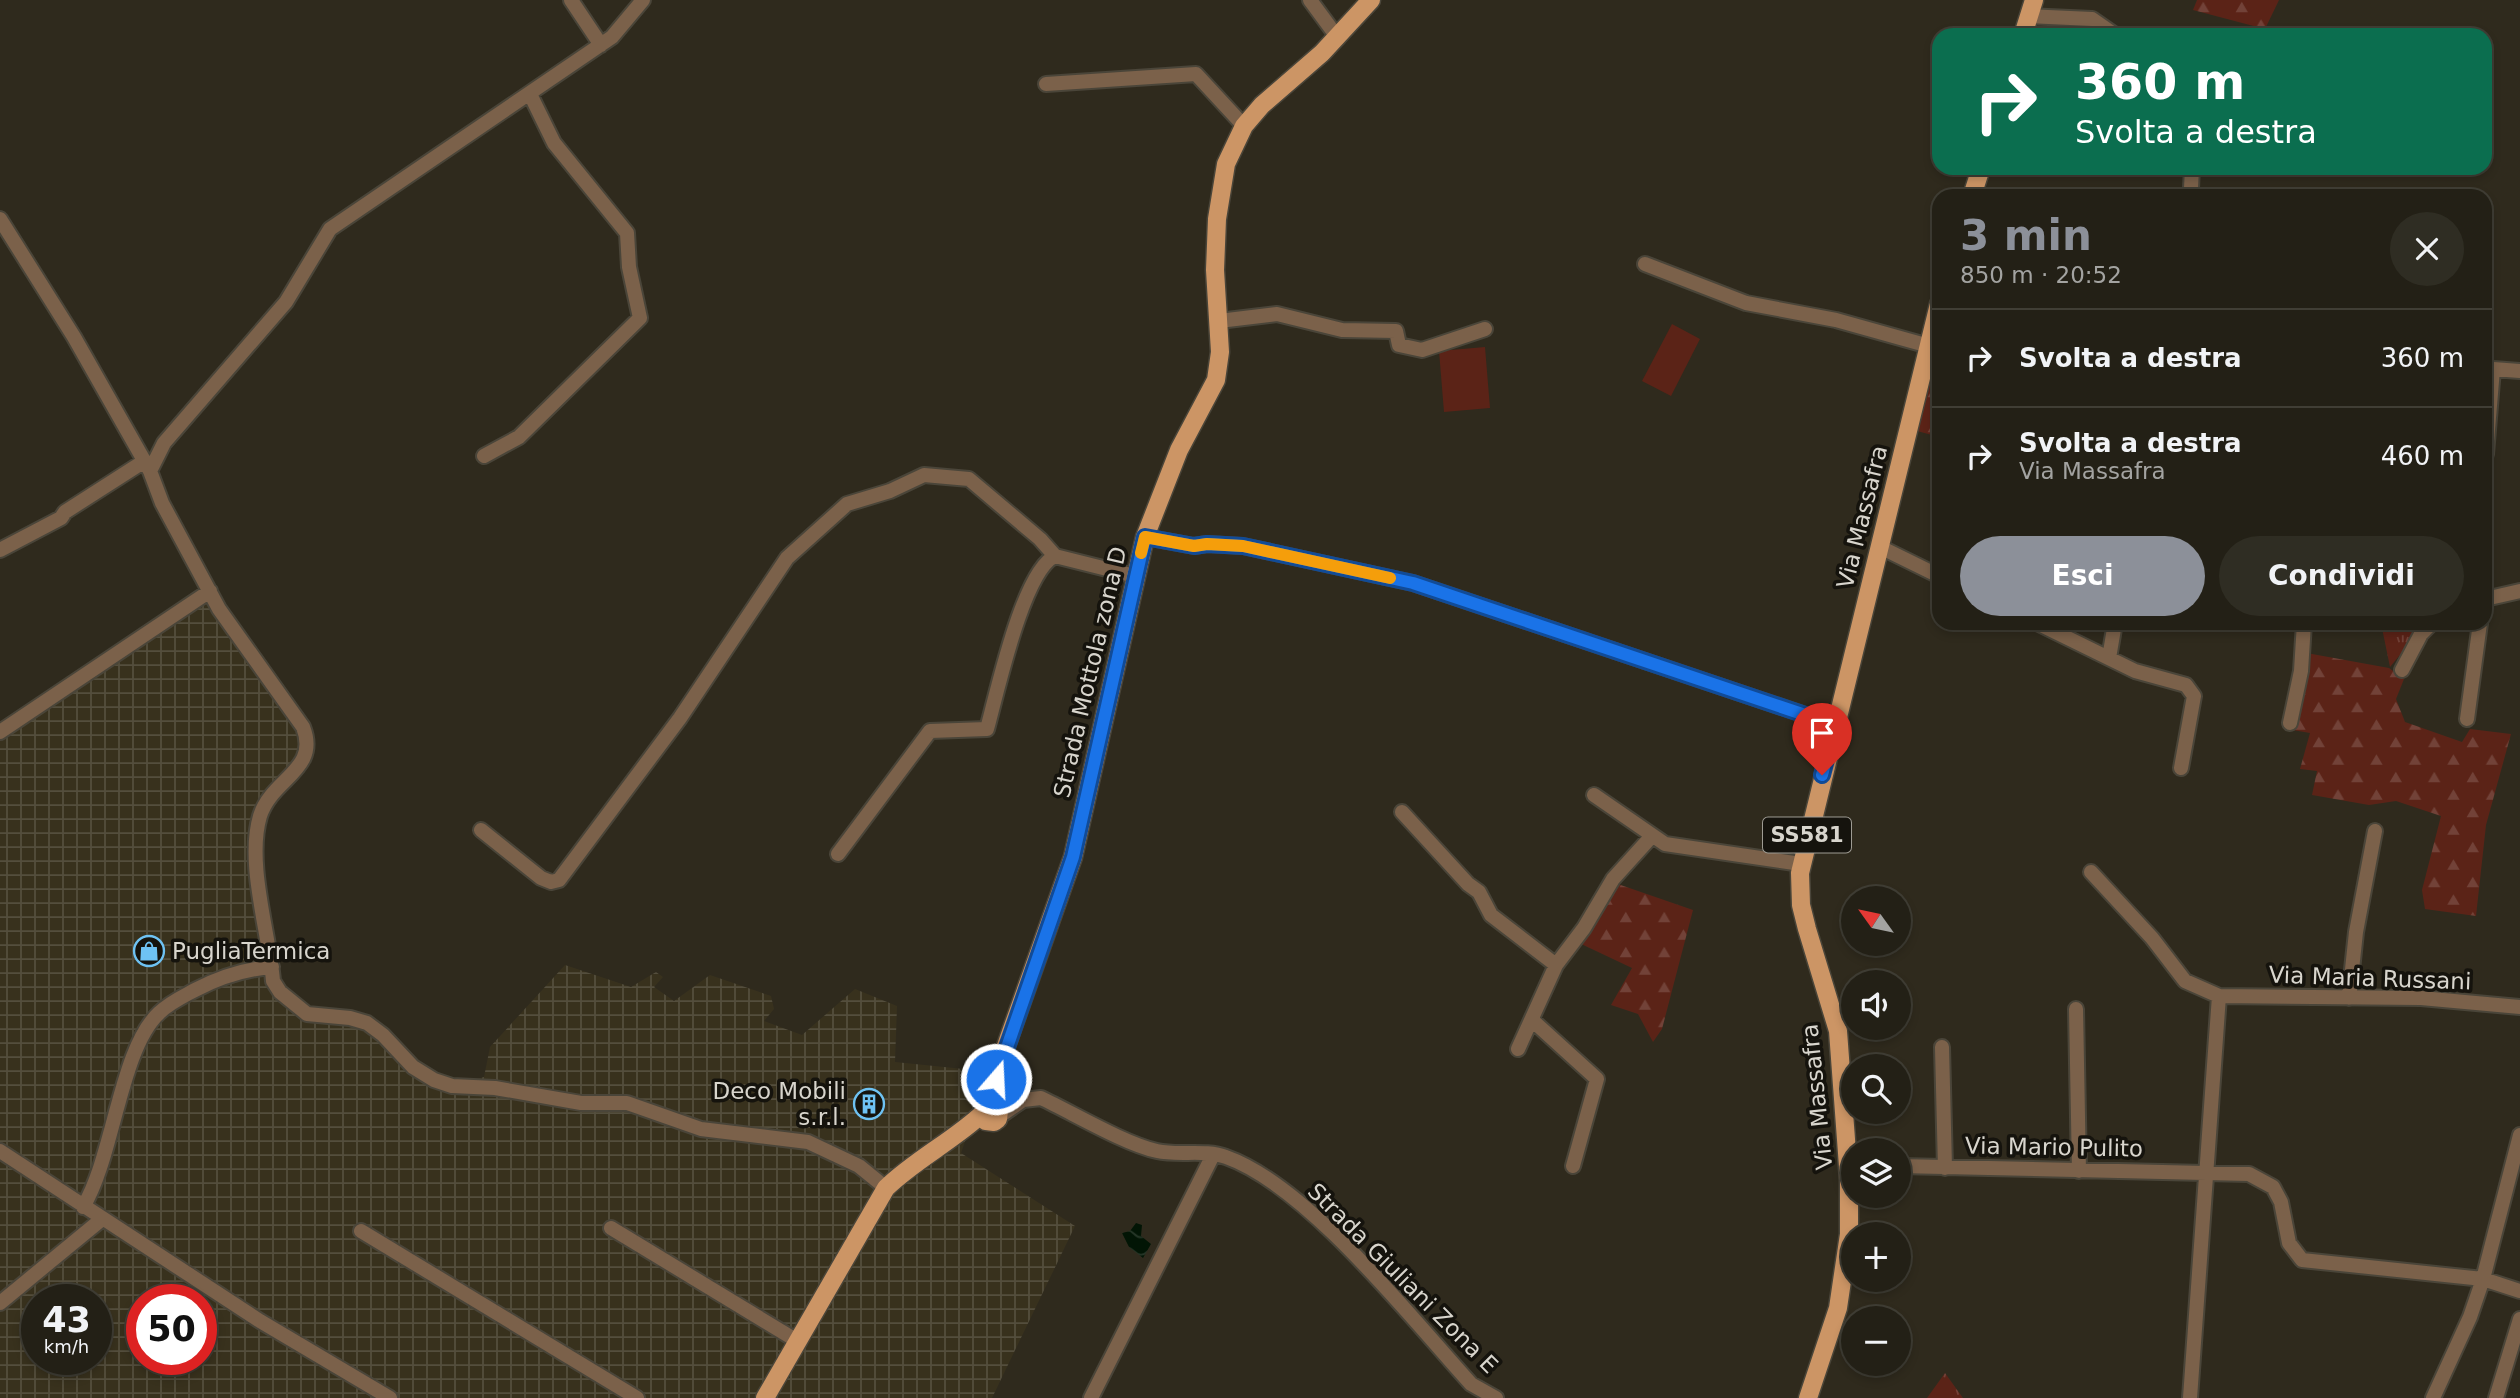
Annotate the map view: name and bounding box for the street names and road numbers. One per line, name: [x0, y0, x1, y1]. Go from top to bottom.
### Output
street label: Via Massafra: [1832, 443, 1892, 591]
street label: Strada Mottola zona D: [1048, 544, 1132, 800]
road number: SS581: [1763, 818, 1851, 852]
street label: Via Maria Russani: [2268, 961, 2472, 995]
street label: Via Massafra: [1796, 1023, 1838, 1171]
street label: Via Mario Pulito: [1965, 1132, 2143, 1162]
street label: Strada Giuliani Zona E: [1303, 1178, 1503, 1378]

